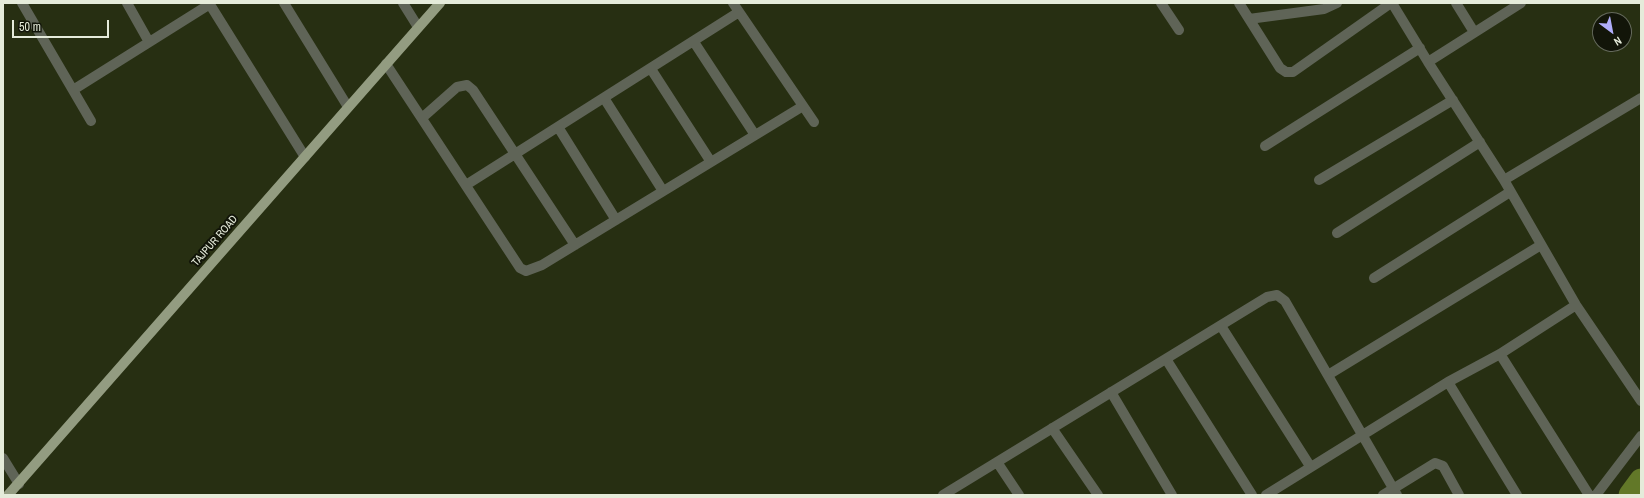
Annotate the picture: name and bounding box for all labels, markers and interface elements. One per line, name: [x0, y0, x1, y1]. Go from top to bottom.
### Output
scale bar: [14, 12, 111, 38]
north arrow: [1592, 12, 1632, 52]
text: 50 m: [19, 19, 41, 35]
text: N: [1611, 34, 1624, 49]
street label: TAJPUR ROAD: [189, 213, 241, 269]

